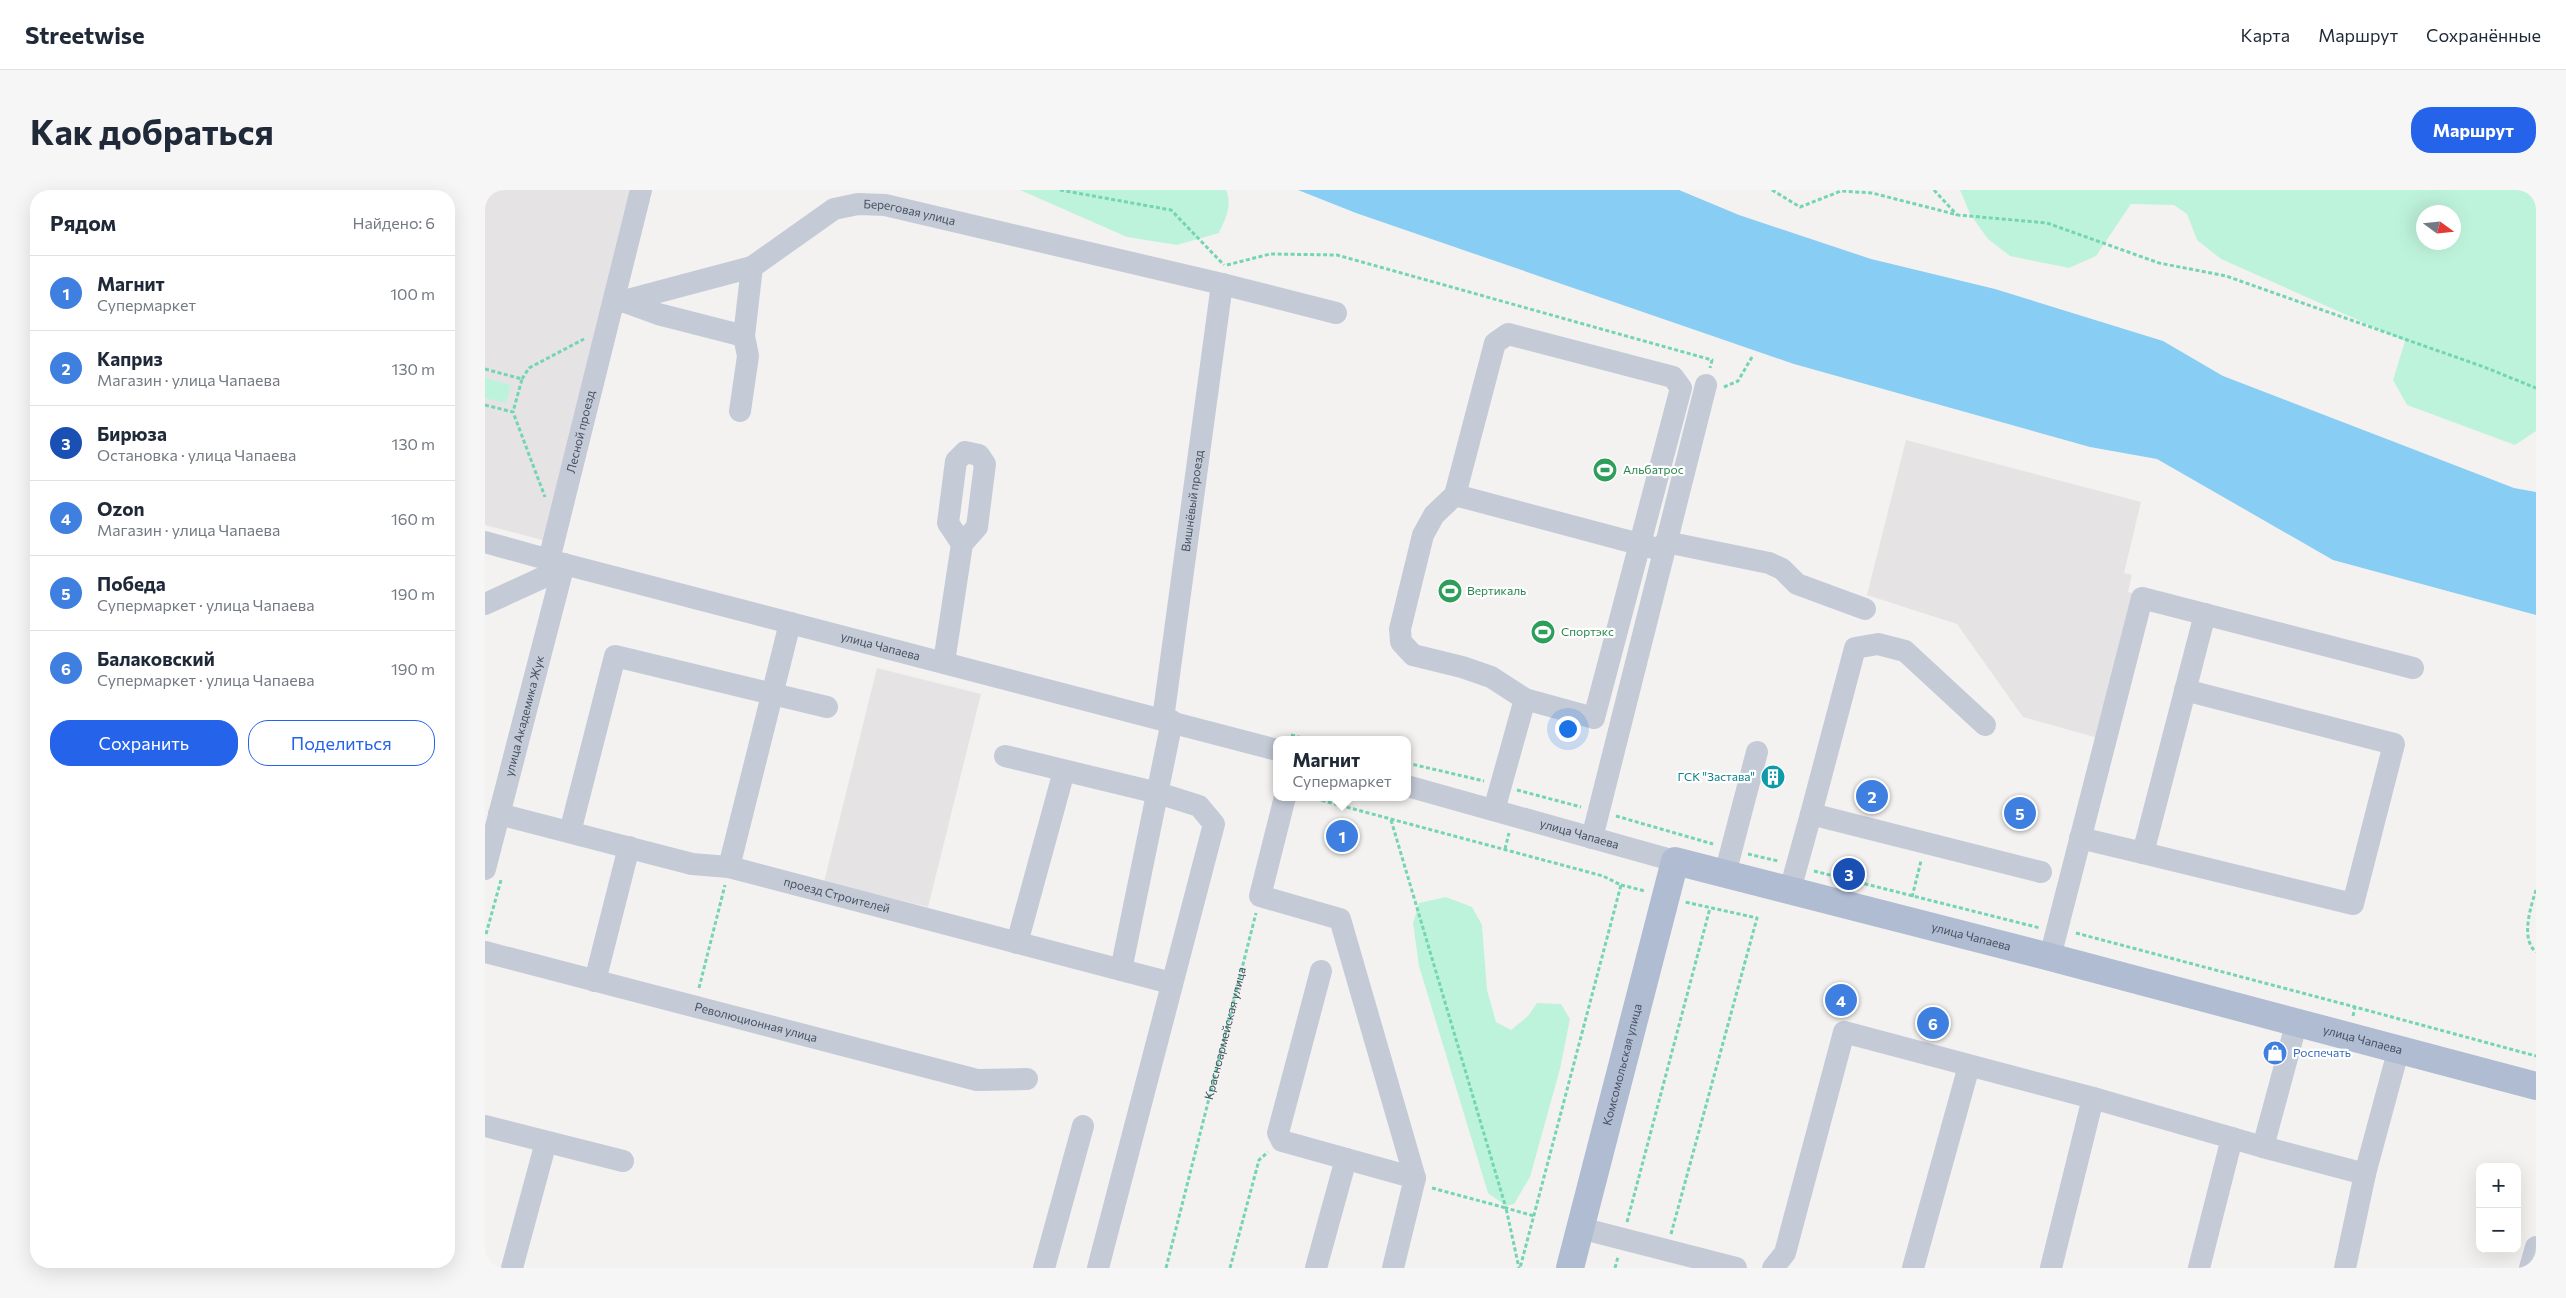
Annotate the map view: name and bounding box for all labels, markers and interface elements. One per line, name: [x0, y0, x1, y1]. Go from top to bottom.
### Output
text: Streetwise: [25, 20, 145, 49]
text: Карта: [2241, 24, 2290, 46]
text: Маршрут: [2318, 24, 2398, 46]
text: Сохранённые: [2426, 24, 2541, 46]
button: Маршрут: [2411, 107, 2536, 153]
text: Как добраться: [30, 109, 274, 152]
street label: Береговая улица: [863, 196, 957, 227]
north arrow: [2416, 205, 2461, 250]
text: Рядом: [50, 210, 116, 235]
text: Найдено: 6: [352, 213, 435, 232]
text: Магнит: [97, 272, 165, 295]
text: 1: [62, 284, 70, 303]
text: 100 m: [390, 284, 435, 303]
text: Супермаркет: [97, 295, 196, 314]
text: Каприз: [97, 347, 163, 370]
text: 2: [61, 359, 71, 378]
text: 130 m: [392, 359, 435, 378]
text: Магазин · улица Чапаева: [97, 370, 280, 389]
street label: Лесной проезд: [563, 389, 597, 474]
text: Бирюза: [97, 422, 167, 445]
text: 3: [61, 434, 71, 453]
text: 130 m: [392, 434, 435, 453]
text: Остановка · улица Чапаева: [97, 445, 296, 464]
street label: Вишнёвый проезд: [1178, 449, 1205, 552]
sports icon: Альбатрос: [1592, 457, 1618, 483]
place label: Альбатрос: [1623, 462, 1684, 476]
text: Ozon: [97, 497, 145, 520]
text: 4: [61, 509, 71, 528]
text: 160 m: [391, 509, 435, 528]
text: Магазин · улица Чапаева: [97, 520, 280, 539]
text: Победа: [97, 572, 166, 595]
sports icon: Вертикаль: [1437, 578, 1463, 604]
place label: Вертикаль: [1467, 583, 1526, 597]
text: 5: [61, 584, 71, 603]
text: 190 m: [391, 584, 435, 603]
text: Супермаркет · улица Чапаева: [97, 595, 315, 614]
sports icon: Спортэкс: [1530, 619, 1556, 645]
place label: Спортэкс: [1561, 624, 1614, 638]
street label: улица Чапаева: [839, 629, 922, 663]
text: Балаковский: [97, 647, 215, 670]
street label: улица Академика Жук: [501, 653, 546, 778]
text: 6: [61, 659, 71, 678]
text: 190 m: [391, 659, 435, 678]
text: Супермаркет · улица Чапаева: [97, 670, 315, 689]
your location: [1555, 716, 1581, 742]
button: Сохранить: [50, 720, 238, 766]
button: Поделиться: [248, 720, 435, 766]
popup: [1273, 736, 1411, 801]
text: Магнит: [1292, 748, 1360, 771]
building icon: ГСК "Застава": [1760, 764, 1786, 790]
place label: ГСК "Застава": [1678, 769, 1755, 783]
text: Супермаркет: [1292, 771, 1392, 790]
pin: 2: [1856, 777, 1888, 815]
pin: 5: [2004, 794, 2036, 832]
street label: улица Чапаева: [1538, 816, 1621, 851]
pin: 1: [1326, 817, 1358, 855]
pin: 3: [1833, 855, 1865, 893]
street label: проезд Строителей: [782, 874, 892, 915]
street label: улица Чапаева: [1930, 919, 2013, 953]
street label: Красноармейская улица: [1201, 965, 1248, 1101]
pin: 4: [1825, 981, 1857, 1019]
street label: Революционная улица: [693, 999, 819, 1044]
street label: Комсомольская улица: [1599, 1002, 1644, 1127]
pin: 6: [1917, 1004, 1949, 1042]
street label: улица Чапаева: [2322, 1022, 2404, 1056]
shop icon: Роспечать: [2262, 1040, 2288, 1066]
place label: Роспечать: [2293, 1045, 2351, 1059]
map controls: [2476, 1163, 2521, 1253]
button: +: [2476, 1163, 2521, 1208]
button: −: [2476, 1208, 2521, 1253]

